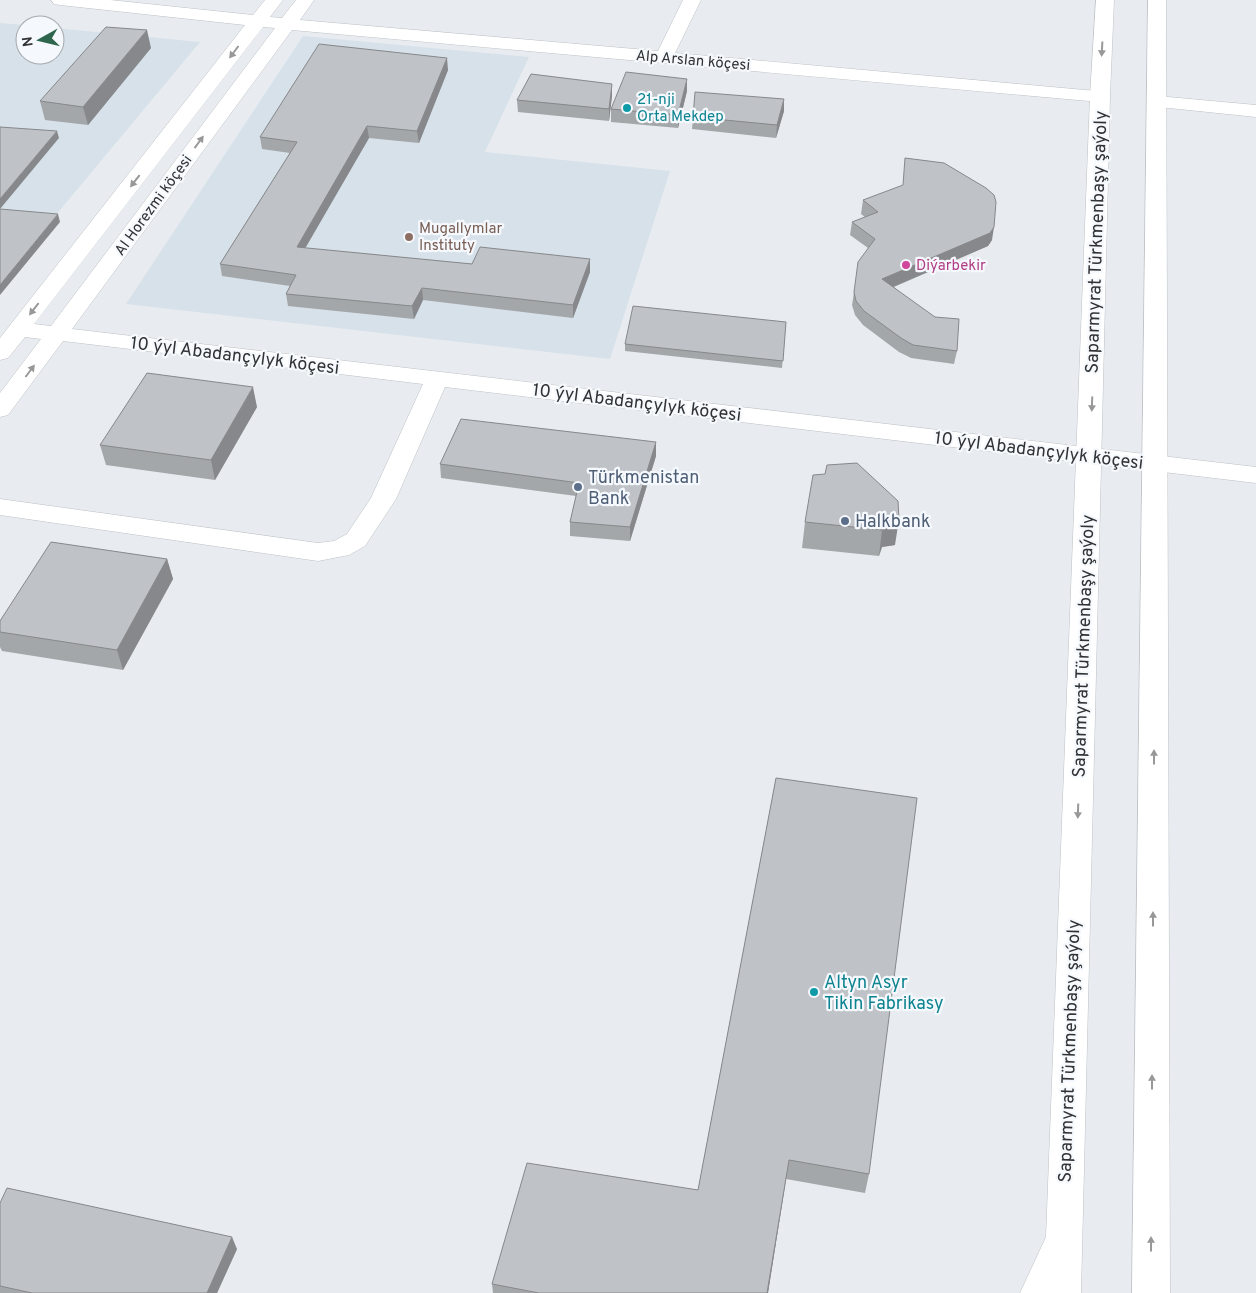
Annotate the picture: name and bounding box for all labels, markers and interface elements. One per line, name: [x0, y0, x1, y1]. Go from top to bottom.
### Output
north arrow: [15, 15, 65, 65]
text: N: [19, 35, 38, 48]
one-way arrow: [1098, 41, 1106, 57]
one-way arrow: [229, 45, 239, 59]
street label: Alp Arslan köçesi: [635, 47, 751, 76]
place label: 21-nji Orta Mekdep: [637, 91, 724, 127]
marker: 21-nji Orta Mekdep: [621, 102, 633, 114]
street label: Saparmyrat Türkmenbaşy şaýoly: [1081, 110, 1114, 374]
one-way arrow: [194, 136, 205, 149]
street label: Al Horezmi köçesi: [111, 152, 197, 260]
one-way arrow: [129, 174, 140, 187]
place label: Mugallymlar Instituty: [419, 220, 503, 256]
marker: Mugallymlar Instituty: [403, 231, 415, 243]
place label: Diýarbekir: [916, 257, 986, 276]
marker: Diýarbekir: [900, 259, 912, 271]
one-way arrow: [29, 302, 40, 315]
street label: 10 ýyl Abadançylyk köçesi: [129, 332, 340, 381]
one-way arrow: [24, 365, 35, 378]
street label: 10 ýyl Abadançylyk köçesi: [531, 379, 742, 428]
one-way arrow: [1087, 396, 1095, 412]
street label: 10 ýyl Abadançylyk köçesi: [933, 427, 1144, 476]
place label: Türkmenistan Bank: [588, 467, 699, 511]
marker: Türkmenistan Bank: [572, 481, 584, 493]
place label: Halkbank: [855, 511, 931, 534]
street label: Saparmyrat Türkmenbaşy şaýoly: [1068, 514, 1101, 778]
marker: Halkbank: [839, 515, 851, 527]
one-way arrow: [1150, 749, 1158, 765]
one-way arrow: [1073, 803, 1081, 819]
one-way arrow: [1149, 911, 1157, 927]
street label: Saparmyrat Türkmenbaşy şaýoly: [1054, 919, 1087, 1183]
place label: Altyn Asyr Tikin Fabrikasy: [824, 972, 943, 1016]
marker: Altyn Asyr Tikin Fabrikasy: [808, 986, 820, 998]
one-way arrow: [1148, 1074, 1156, 1090]
one-way arrow: [1147, 1236, 1155, 1252]

